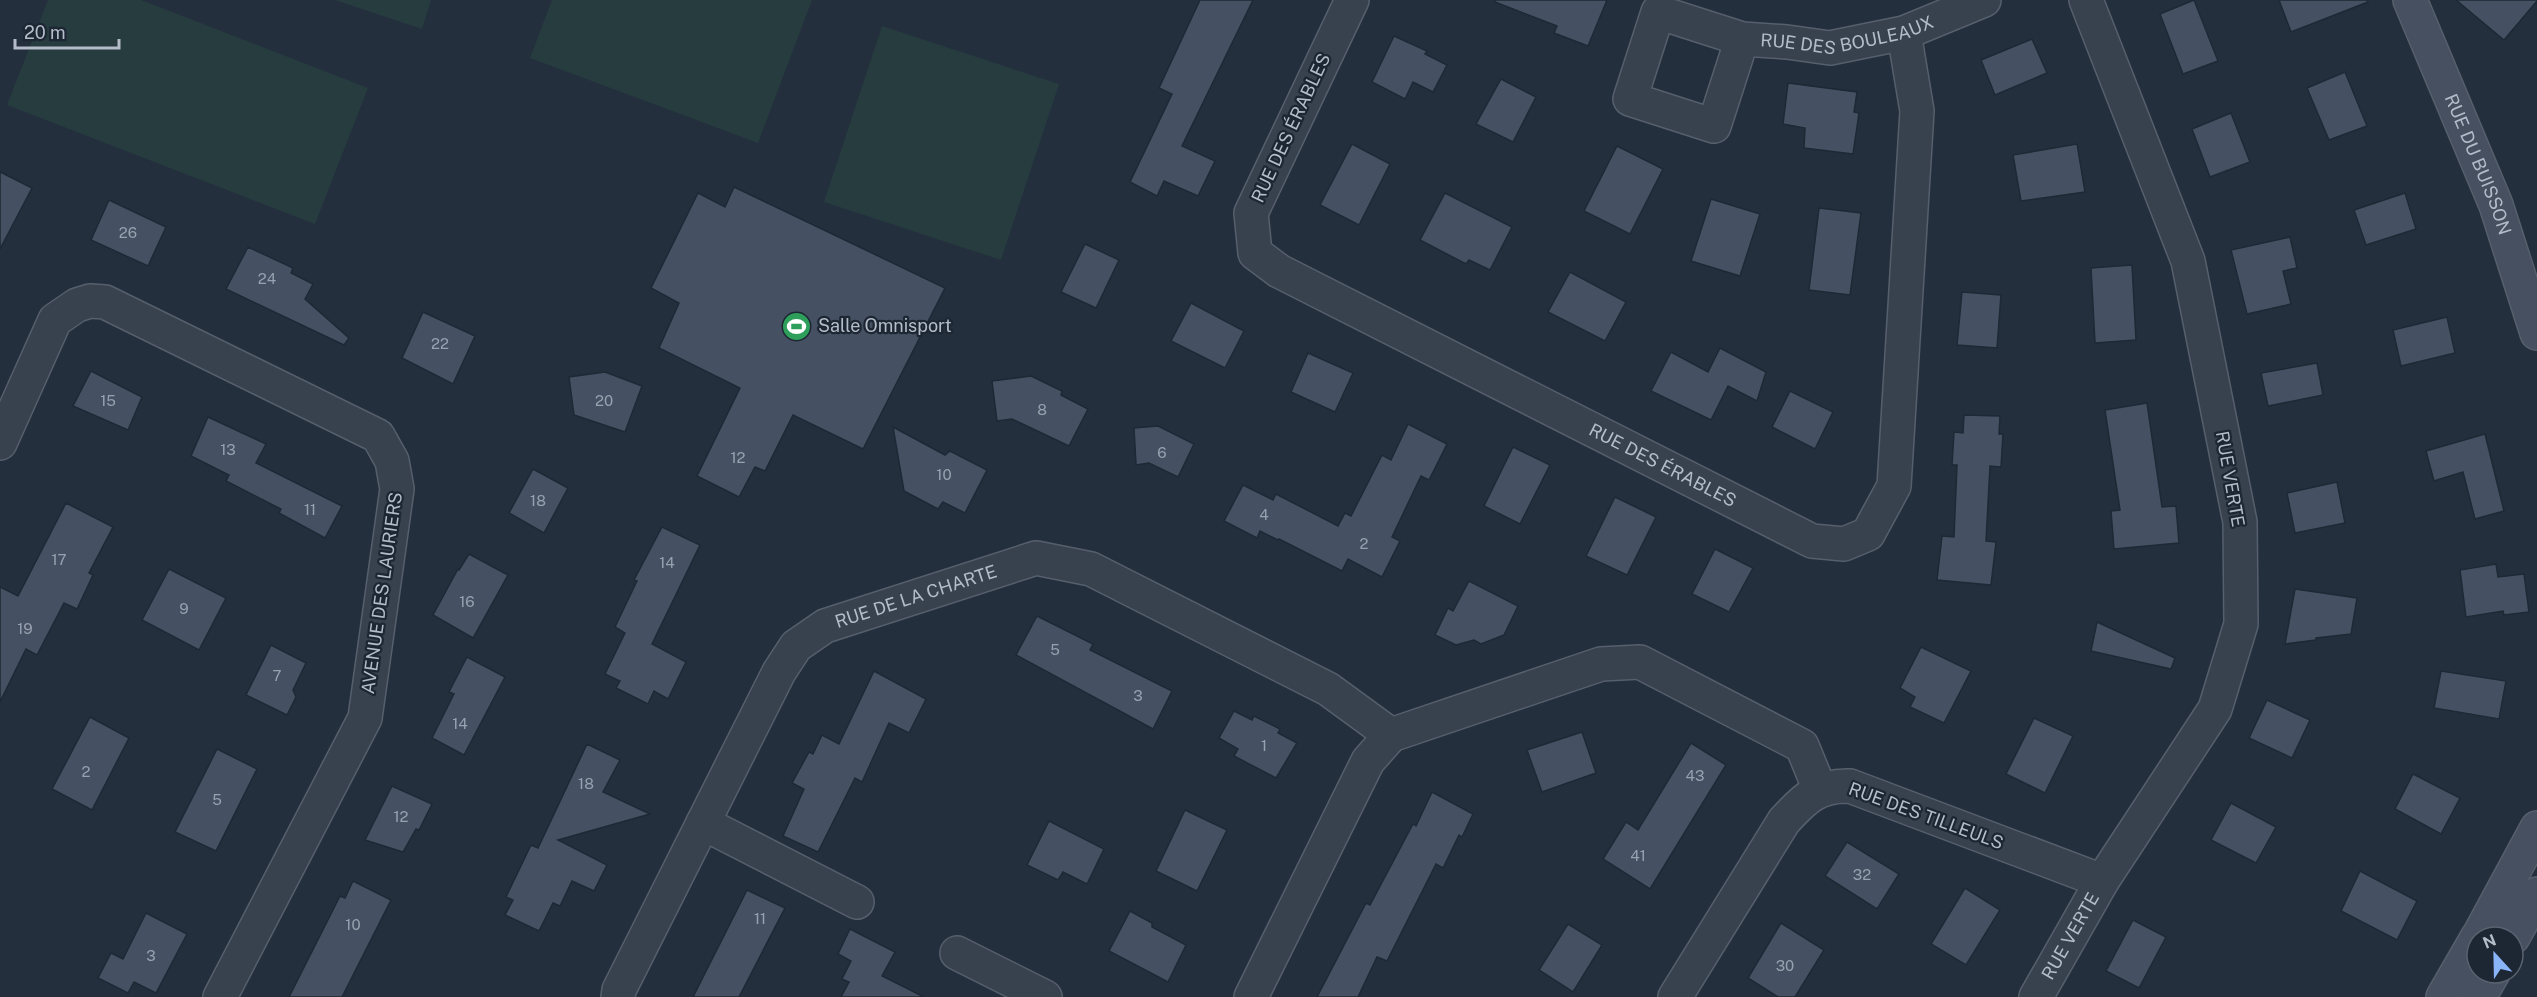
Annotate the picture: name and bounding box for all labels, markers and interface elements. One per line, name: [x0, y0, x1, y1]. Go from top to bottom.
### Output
street label: RUE DES BOULEAUX: [1760, 11, 1936, 59]
scale bar: [15, 12, 118, 50]
text: 20 m: [24, 22, 66, 43]
street label: RUE DES ÉRABLES: [1246, 49, 1334, 206]
street label: RUE DU BUISSON: [2441, 91, 2516, 237]
house number: 26: [119, 224, 137, 241]
house number: 24: [258, 270, 276, 287]
sports icon: Salle Omnisport: [781, 310, 813, 342]
place label: Salle Omnisport: [818, 315, 952, 336]
house number: 22: [431, 335, 449, 352]
house number: 15: [100, 392, 116, 409]
house number: 20: [595, 392, 613, 409]
house number: 8: [1037, 401, 1047, 418]
street label: RUE DES ÉRABLES: [1586, 419, 1740, 511]
street label: RUE VERTE: [2212, 429, 2249, 528]
house number: 13: [220, 441, 236, 458]
house number: 6: [1157, 444, 1167, 461]
house number: 12: [730, 449, 746, 466]
house number: 10: [936, 466, 952, 483]
street label: AVENUE DES LAURIERS: [357, 491, 406, 695]
house number: 18: [530, 492, 546, 509]
house number: 11: [304, 501, 316, 518]
house number: 4: [1259, 506, 1269, 523]
house number: 2: [1360, 535, 1369, 552]
house number: 17: [51, 551, 67, 568]
house number: 14: [659, 554, 675, 571]
street label: RUE DE LA CHARTE: [832, 560, 999, 632]
house number: 16: [459, 593, 475, 610]
house number: 9: [179, 600, 189, 617]
house number: 19: [17, 620, 33, 637]
house number: 5: [1050, 641, 1060, 658]
house number: 7: [272, 667, 282, 684]
house number: 3: [1133, 687, 1143, 704]
house number: 14: [452, 715, 468, 732]
house number: 1: [1261, 737, 1267, 754]
house number: 2: [82, 763, 91, 780]
house number: 43: [1686, 767, 1704, 784]
house number: 18: [578, 775, 594, 792]
street label: RUE DES TILLEULS: [1846, 778, 2006, 853]
house number: 5: [212, 791, 222, 808]
house number: 12: [393, 808, 409, 825]
house number: 41: [1630, 847, 1646, 864]
house number: 32: [1853, 866, 1871, 883]
street label: RUE VERTE: [2037, 889, 2103, 983]
house number: 11: [754, 910, 766, 927]
house number: 10: [345, 916, 361, 933]
north arrow: [2465, 925, 2525, 985]
text: N: [2480, 930, 2499, 953]
house number: 3: [146, 947, 156, 964]
house number: 30: [1776, 957, 1794, 974]

